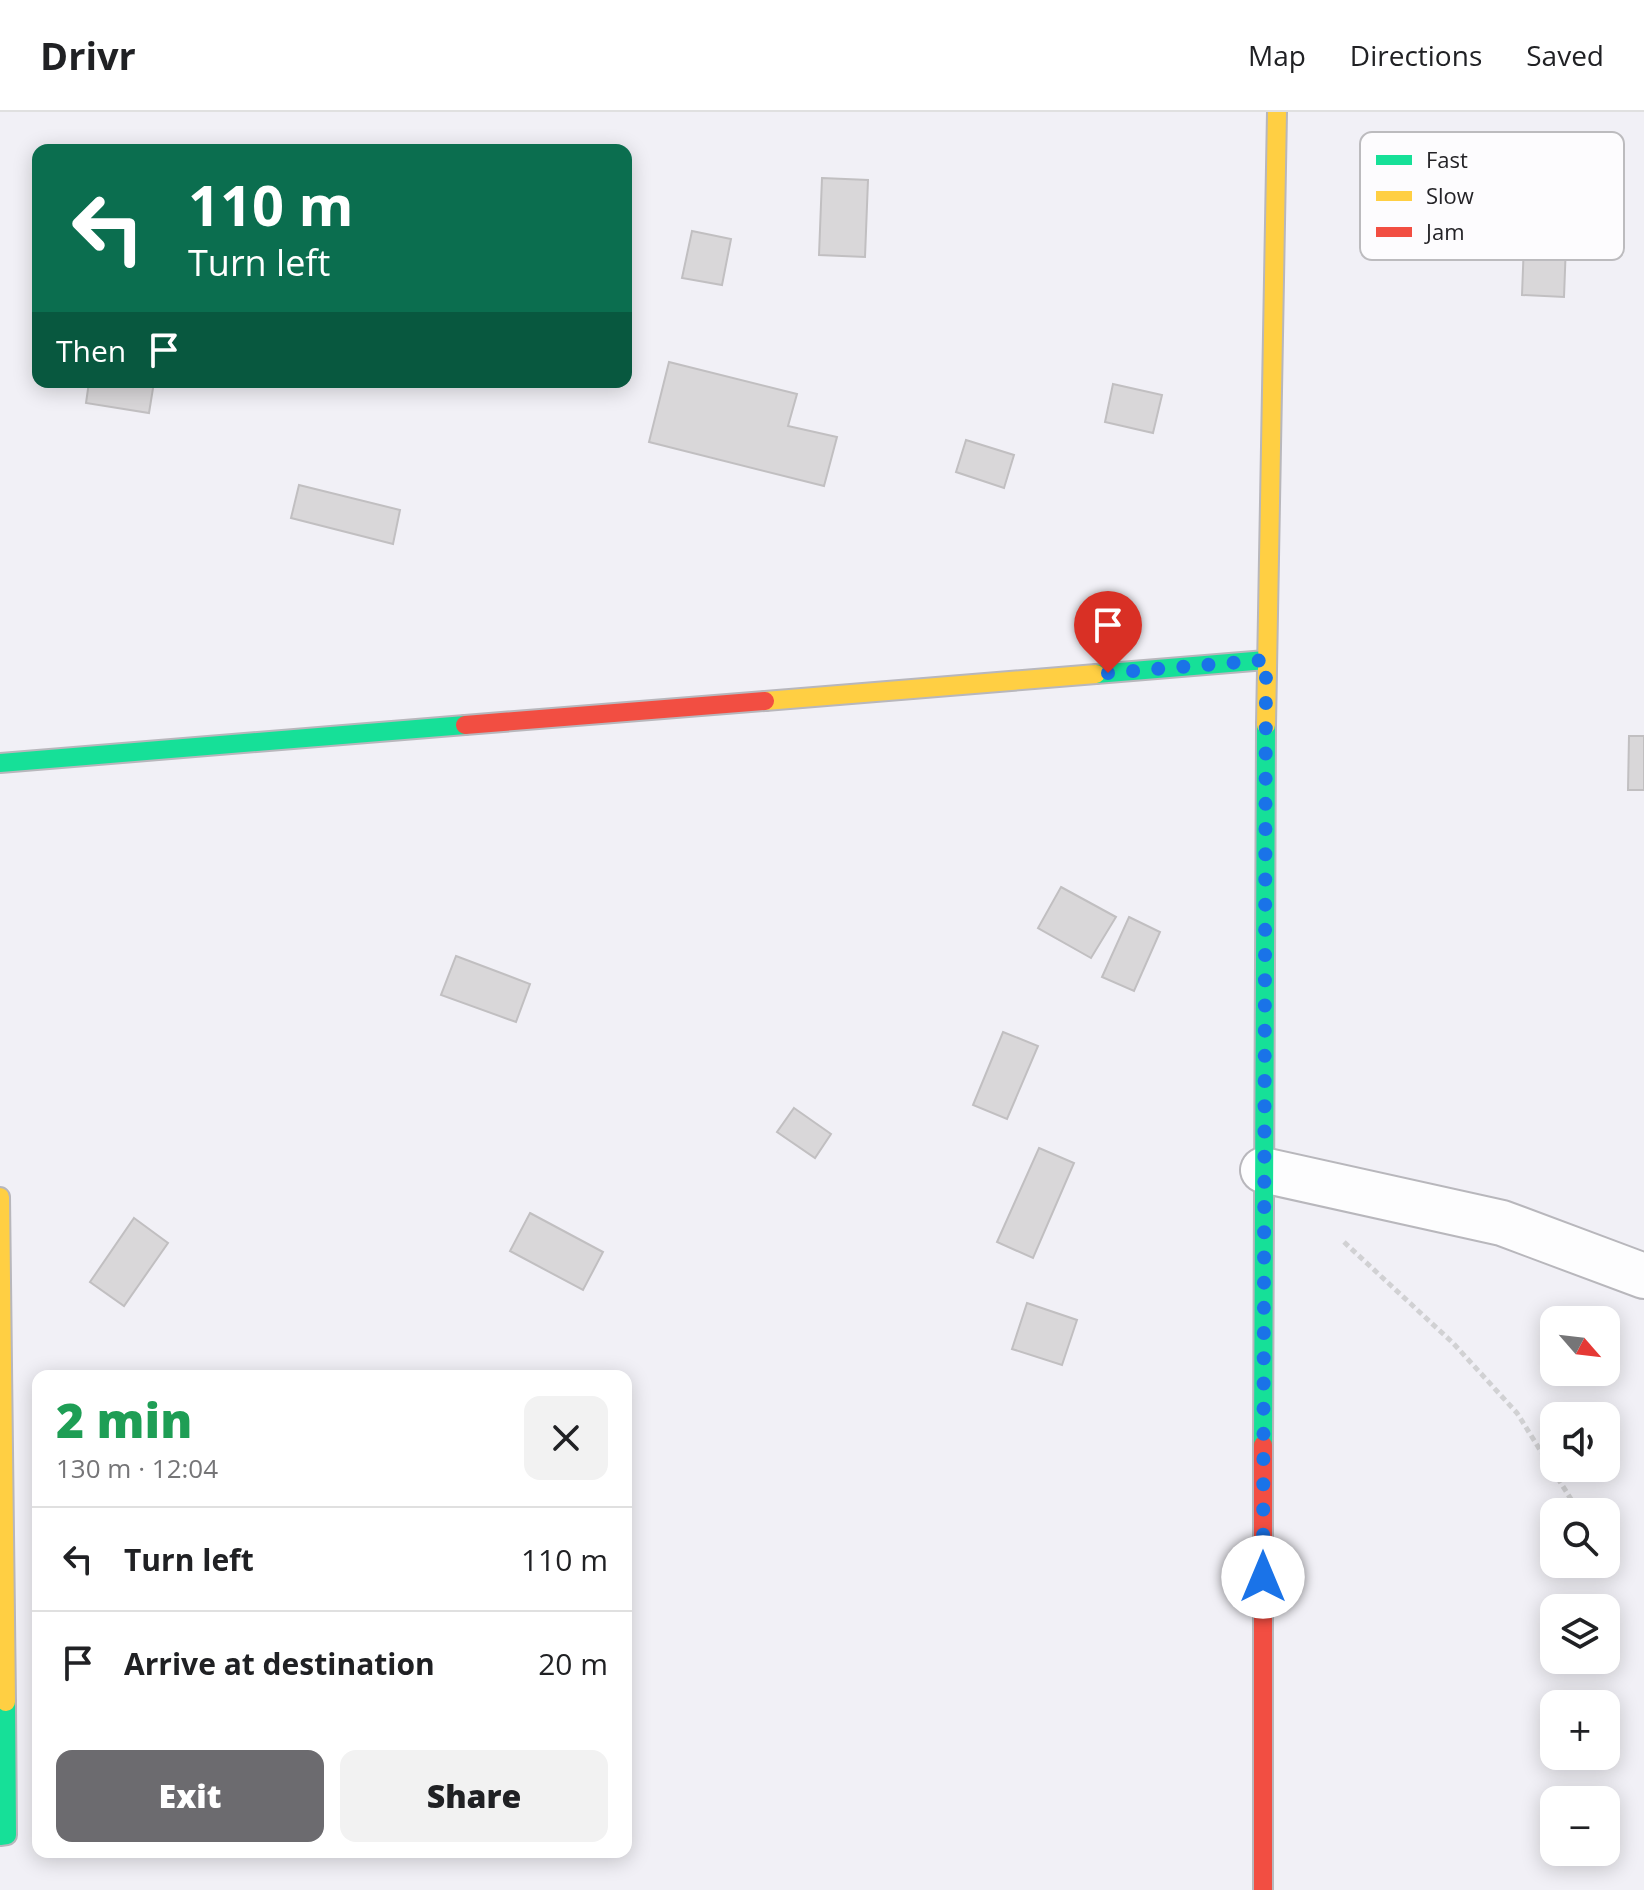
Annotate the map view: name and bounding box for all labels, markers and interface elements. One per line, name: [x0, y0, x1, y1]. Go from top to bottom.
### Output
text: Drivr: [40, 29, 136, 81]
text: Map: [1248, 36, 1306, 74]
text: Directions: [1350, 36, 1482, 74]
text: Saved: [1526, 36, 1604, 74]
legend: [1360, 132, 1624, 260]
text: Fast: [1426, 144, 1468, 174]
text: 110 m: [188, 166, 354, 242]
icon: left: [56, 176, 160, 280]
text: Slow: [1426, 180, 1474, 210]
text: Jam: [1424, 216, 1465, 246]
text: Turn left: [188, 238, 330, 287]
icon: arrive: [142, 328, 186, 372]
text: Then: [56, 330, 126, 371]
pin: [1074, 591, 1142, 673]
icon: arrive: [1086, 603, 1130, 647]
north arrow: [1540, 1306, 1620, 1386]
map controls: [1540, 1306, 1620, 1866]
text: 2 min: [56, 1387, 192, 1452]
button: close: [524, 1396, 608, 1480]
button: sound: [1540, 1402, 1620, 1482]
text: 130 m · 12:04: [56, 1450, 218, 1486]
button: search: [1540, 1498, 1620, 1578]
position arrow: [1221, 1535, 1305, 1619]
icon: left: [56, 1537, 100, 1581]
text: Turn left: [124, 1539, 254, 1580]
text: 110 m: [521, 1539, 608, 1580]
button: layers: [1540, 1594, 1620, 1674]
icon: arrive: [56, 1641, 100, 1685]
text: Arrive at destination: [124, 1643, 435, 1684]
text: 20 m: [538, 1643, 608, 1684]
button: +: [1540, 1690, 1620, 1770]
button: Exit: [56, 1750, 324, 1842]
button: Share: [340, 1750, 608, 1842]
button: −: [1540, 1786, 1620, 1866]

